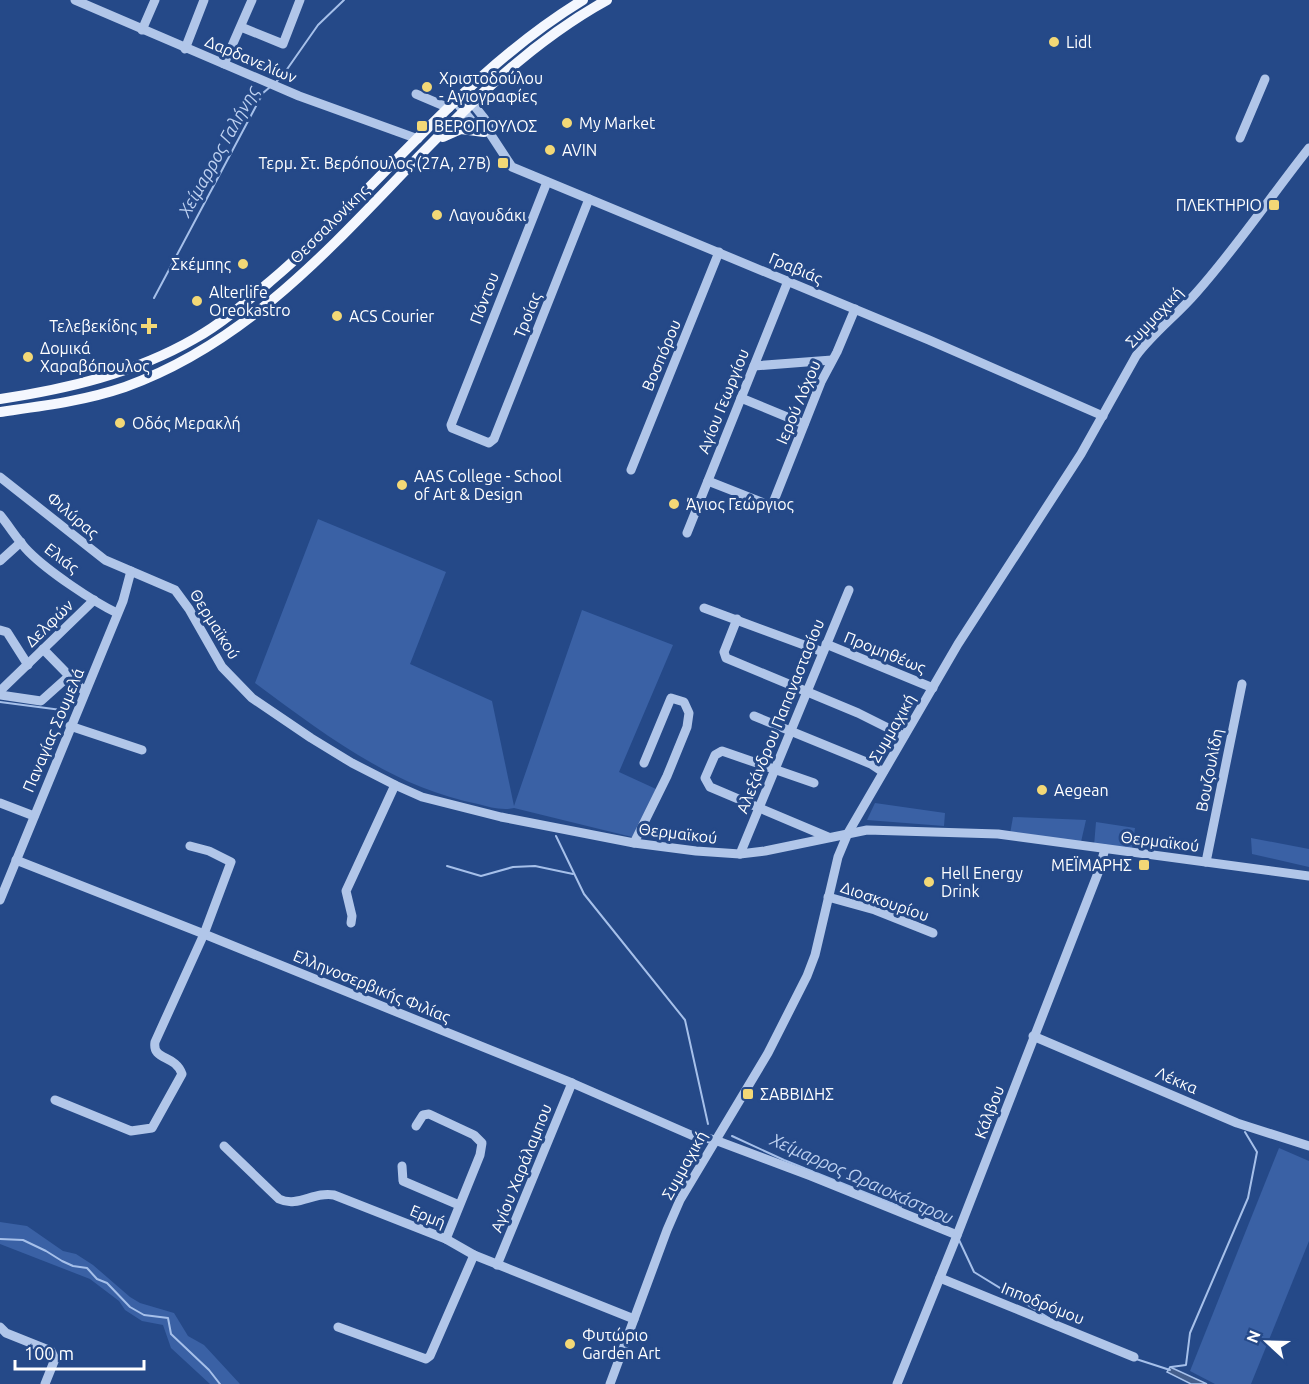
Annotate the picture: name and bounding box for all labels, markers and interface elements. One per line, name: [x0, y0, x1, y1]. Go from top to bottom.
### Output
street label: Δαρδανελίων: [203, 32, 300, 86]
place label: Lidl: [1066, 33, 1092, 51]
marker: Lidl: [1047, 35, 1061, 49]
place label: Χριστοδούλου - Αγιογραφίες: [439, 69, 543, 106]
marker: Χριστοδούλου - Αγιογραφίες: [420, 80, 434, 94]
water label: Χείμαρρος Γαλήνης: [173, 81, 264, 221]
place label: My Market: [579, 114, 656, 132]
marker: My Market: [560, 116, 574, 130]
place label: ΒΕΡΟΠΟΥΛΟΣ: [434, 117, 537, 135]
marker: ΒΕΡΟΠΟΥΛΟΣ: [415, 119, 429, 133]
place label: AVIN: [562, 141, 597, 159]
marker: AVIN: [543, 143, 557, 157]
place label: Τερμ. Στ. Βερόπουλος (27Α, 27Β): [258, 154, 491, 173]
marker: Τερμ. Στ. Βερόπουλος (27Α, 27Β): [496, 156, 510, 170]
street label: Θεσσαλονίκης: [286, 181, 373, 268]
place label: ΠΛΕΚΤΗΡΙΟ: [1176, 196, 1262, 214]
marker: ΠΛΕΚΤΗΡΙΟ: [1267, 198, 1281, 212]
place label: Λαγουδάκι: [449, 206, 526, 224]
marker: Λαγουδάκι: [430, 208, 444, 222]
street label: Γραβιάς: [766, 249, 825, 288]
place label: Σκέμπης: [171, 255, 231, 274]
marker: Σκέμπης: [236, 257, 250, 271]
street label: Πόντου: [466, 270, 502, 326]
place label: Alterlife Oreokastro: [209, 283, 291, 319]
street label: Συμμαχική: [1122, 283, 1186, 351]
street label: Τροίας: [510, 290, 545, 341]
marker: Alterlife Oreokastro: [190, 294, 204, 308]
place label: ACS Courier: [349, 307, 434, 325]
marker: ACS Courier: [330, 309, 344, 323]
place label: Τελεβεκίδης: [49, 317, 137, 336]
street label: Βοσπόρου: [638, 317, 684, 393]
marker: Τελεβεκίδης: [142, 319, 156, 333]
place label: Δομικά Χαραβόπουλος: [40, 339, 150, 376]
street label: Αγίου Γεωργίου: [694, 346, 752, 456]
marker: Δομικά Χαραβόπουλος: [21, 350, 35, 364]
street label: Ιερού Λόχου: [772, 357, 824, 447]
place label: Οδός Μερακλή: [132, 414, 241, 433]
marker: Οδός Μερακλή: [113, 416, 127, 430]
place label: AAS College - School of Art & Design: [414, 467, 562, 503]
marker: AAS College - School of Art & Design: [395, 478, 409, 492]
street label: Φιλύρας: [43, 488, 102, 542]
place label: Άγιος Γεώργιος: [686, 495, 794, 514]
marker: Άγιος Γεώργιος: [667, 497, 681, 511]
street label: Ελιάς: [41, 539, 83, 577]
street label: Θερμαϊκού: [186, 586, 244, 662]
street label: Δελφών: [21, 596, 77, 650]
street label: Αλεξάνδρου Παπαναστασίου: [733, 616, 828, 816]
street label: Προμηθέως: [841, 627, 928, 677]
street label: Παναγίας Σουμελά: [19, 665, 88, 795]
street label: Συμμαχική: [865, 691, 919, 765]
street label: Βουζουλίδη: [1192, 727, 1227, 813]
place label: Aegean: [1054, 781, 1109, 799]
marker: Aegean: [1035, 783, 1049, 797]
street label: Θερμαϊκού: [638, 819, 718, 847]
street label: Θερμαϊκού: [1120, 827, 1200, 855]
place label: ΜΕΪΜΑΡΗΣ: [1051, 856, 1132, 874]
marker: ΜΕΪΜΑΡΗΣ: [1137, 858, 1151, 872]
place label: Hell Energy Drink: [941, 864, 1023, 900]
marker: Hell Energy Drink: [922, 875, 936, 889]
street label: Διοσκουρίου: [839, 878, 931, 924]
street label: Ελληνοσερβικής Φιλίας: [290, 946, 453, 1027]
street label: Λέκκα: [1153, 1063, 1201, 1097]
street label: Κάλβου: [971, 1083, 1007, 1141]
place label: ΣΑΒΒΙΔΗΣ: [760, 1085, 834, 1103]
marker: ΣΑΒΒΙΔΗΣ: [741, 1087, 755, 1101]
street label: Αγίου Χαράλαμπου: [487, 1101, 555, 1235]
street label: Συμμαχική: [658, 1128, 710, 1202]
water label: Χείμαρρος Ωραιοκάστρου: [766, 1128, 957, 1228]
street label: Ερμή: [408, 1201, 448, 1231]
street label: Ιπποδρόμου: [999, 1278, 1087, 1328]
north arrow: [1237, 1312, 1297, 1372]
place label: Φυτώριο Garden Art: [582, 1326, 661, 1362]
text: N: [1243, 1327, 1264, 1345]
scale bar: [15, 1333, 144, 1371]
marker: Φυτώριο Garden Art: [563, 1337, 577, 1351]
text: 100 m: [24, 1343, 74, 1363]

